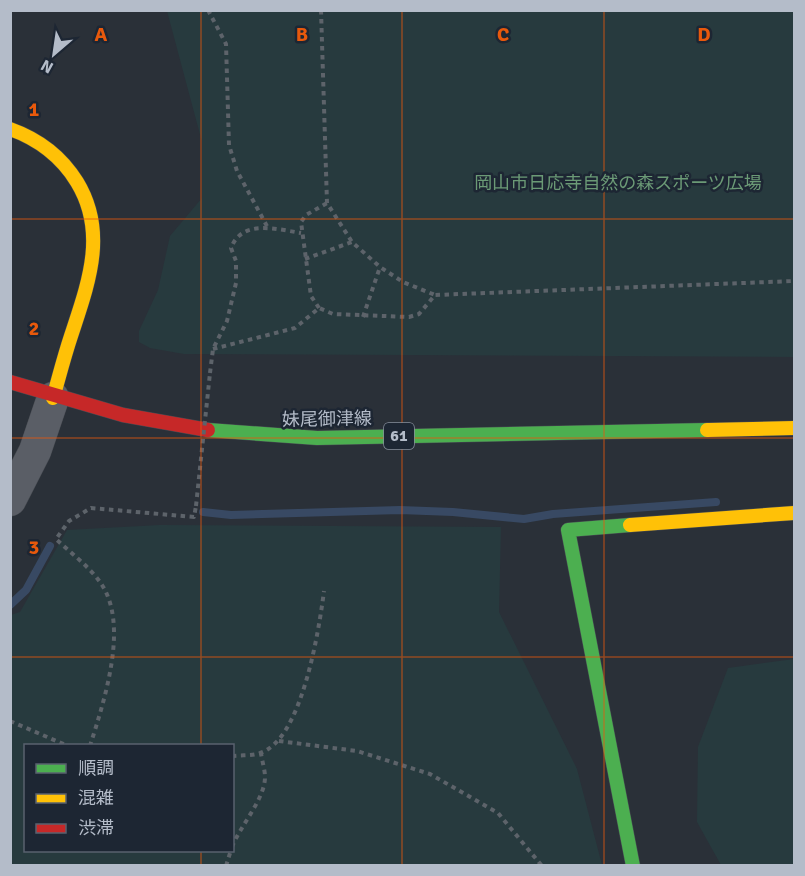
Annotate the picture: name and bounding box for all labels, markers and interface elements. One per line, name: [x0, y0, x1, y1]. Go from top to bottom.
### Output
text: A: [95, 22, 108, 47]
text: B: [296, 22, 308, 47]
text: C: [497, 22, 509, 47]
text: D: [697, 22, 711, 47]
north arrow: [24, 24, 84, 84]
text: N: [37, 55, 57, 78]
text: 1: [29, 97, 40, 122]
park label: 岡山市日応寺自然の森スポーツ広場: [474, 172, 762, 194]
text: 2: [29, 316, 39, 341]
street label: 妹尾御津線: [282, 407, 372, 431]
road number: 61: [384, 423, 414, 449]
text: 3: [29, 535, 39, 560]
legend: [24, 744, 234, 852]
text: 順調: [78, 757, 114, 779]
text: 混雑: [78, 787, 114, 809]
text: 渋滞: [78, 817, 114, 839]

